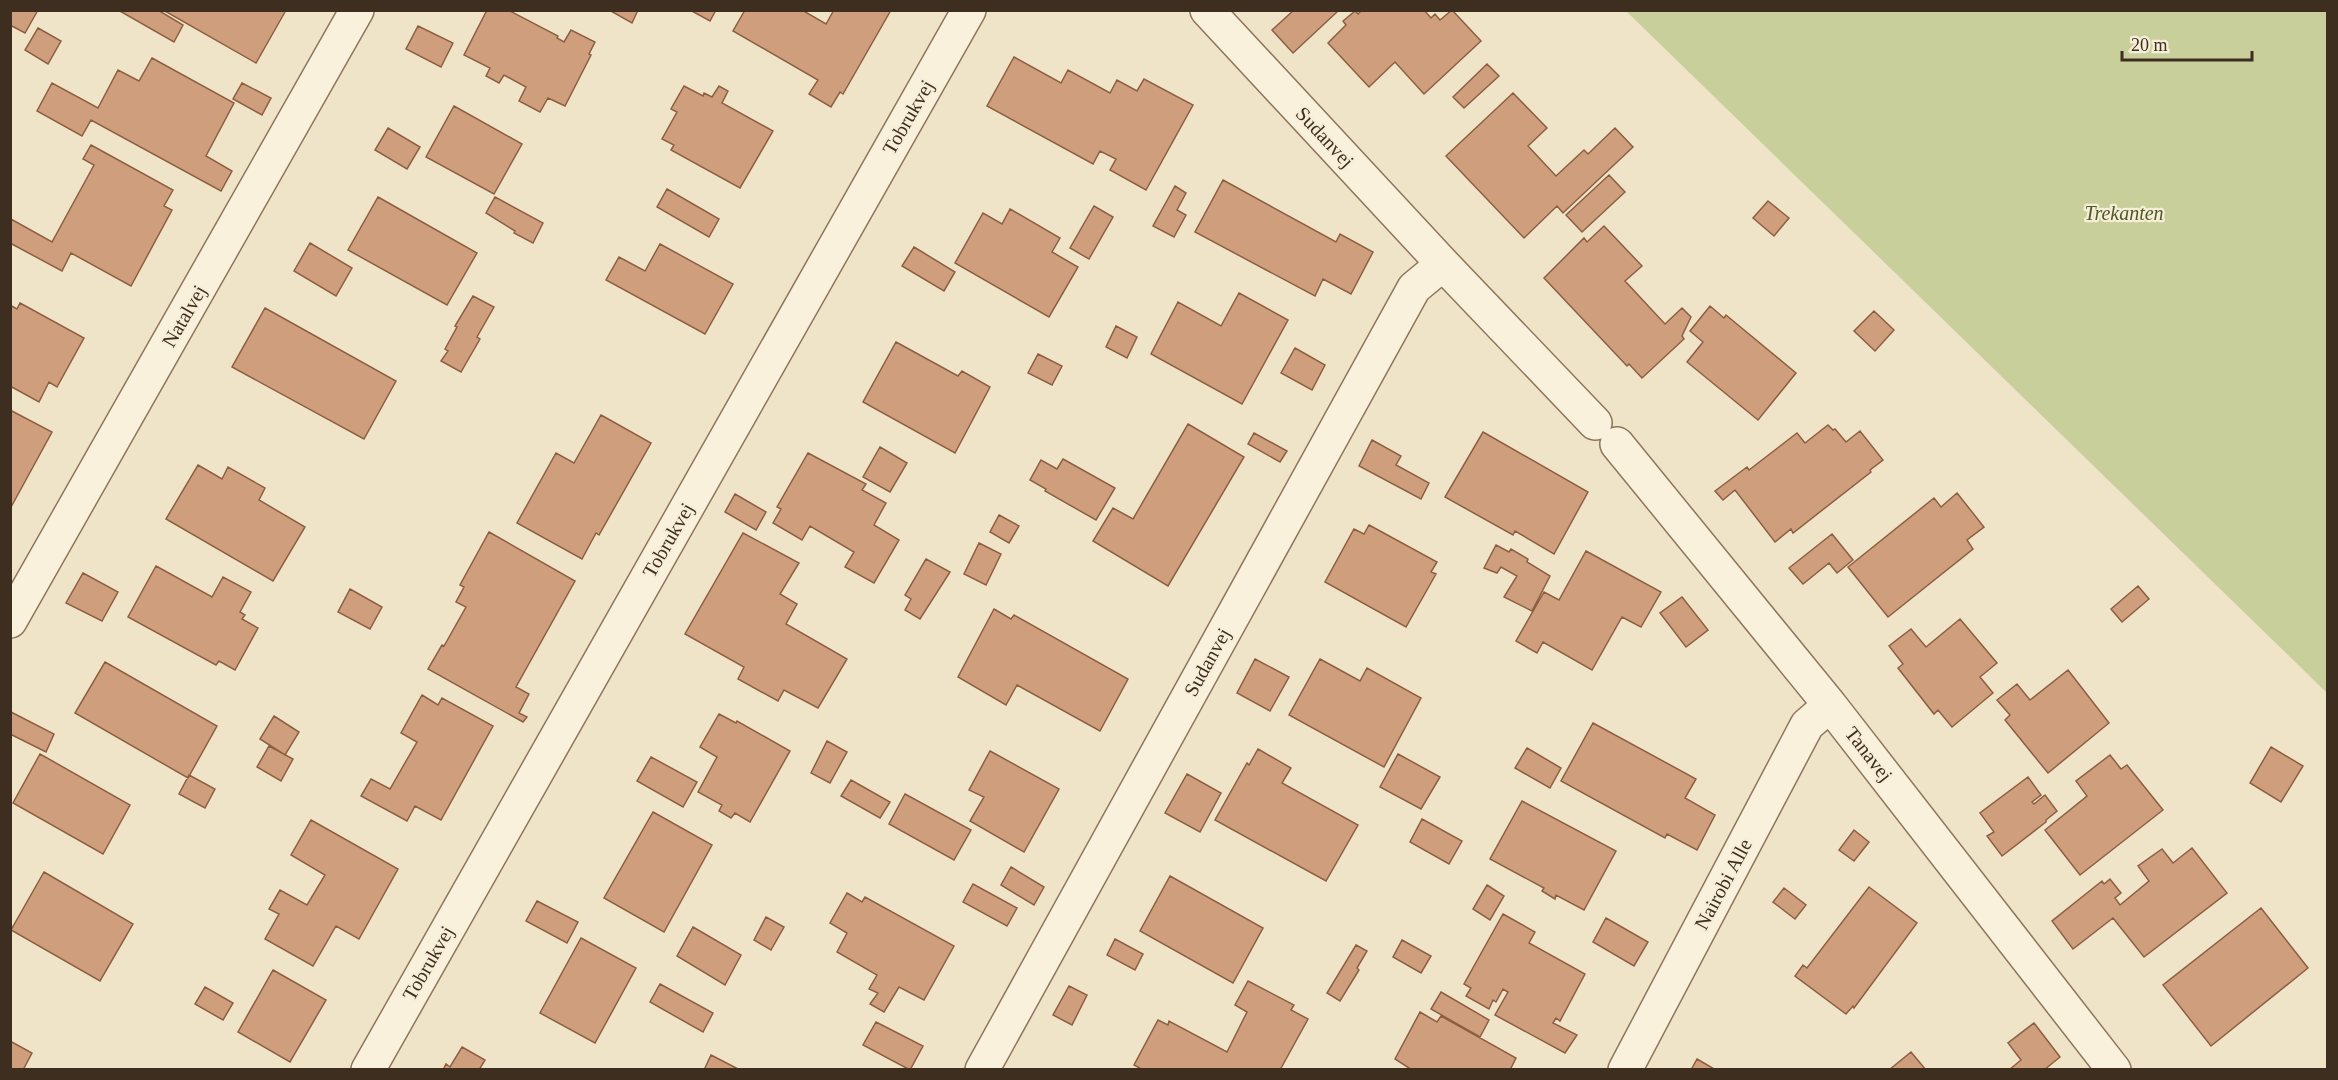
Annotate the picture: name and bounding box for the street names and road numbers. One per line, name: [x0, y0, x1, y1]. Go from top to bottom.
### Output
street label: Tobrukvej: [878, 76, 939, 158]
street label: Sudanvej: [1291, 102, 1358, 172]
street label: Natalvej: [158, 281, 211, 351]
street label: Tobrukvej: [638, 499, 699, 581]
street label: Sudanvej: [1179, 624, 1236, 700]
street label: Tanavej: [1840, 722, 1897, 786]
street label: Nairobi Alle: [1690, 835, 1756, 933]
street label: Tobrukvej: [398, 922, 459, 1004]

